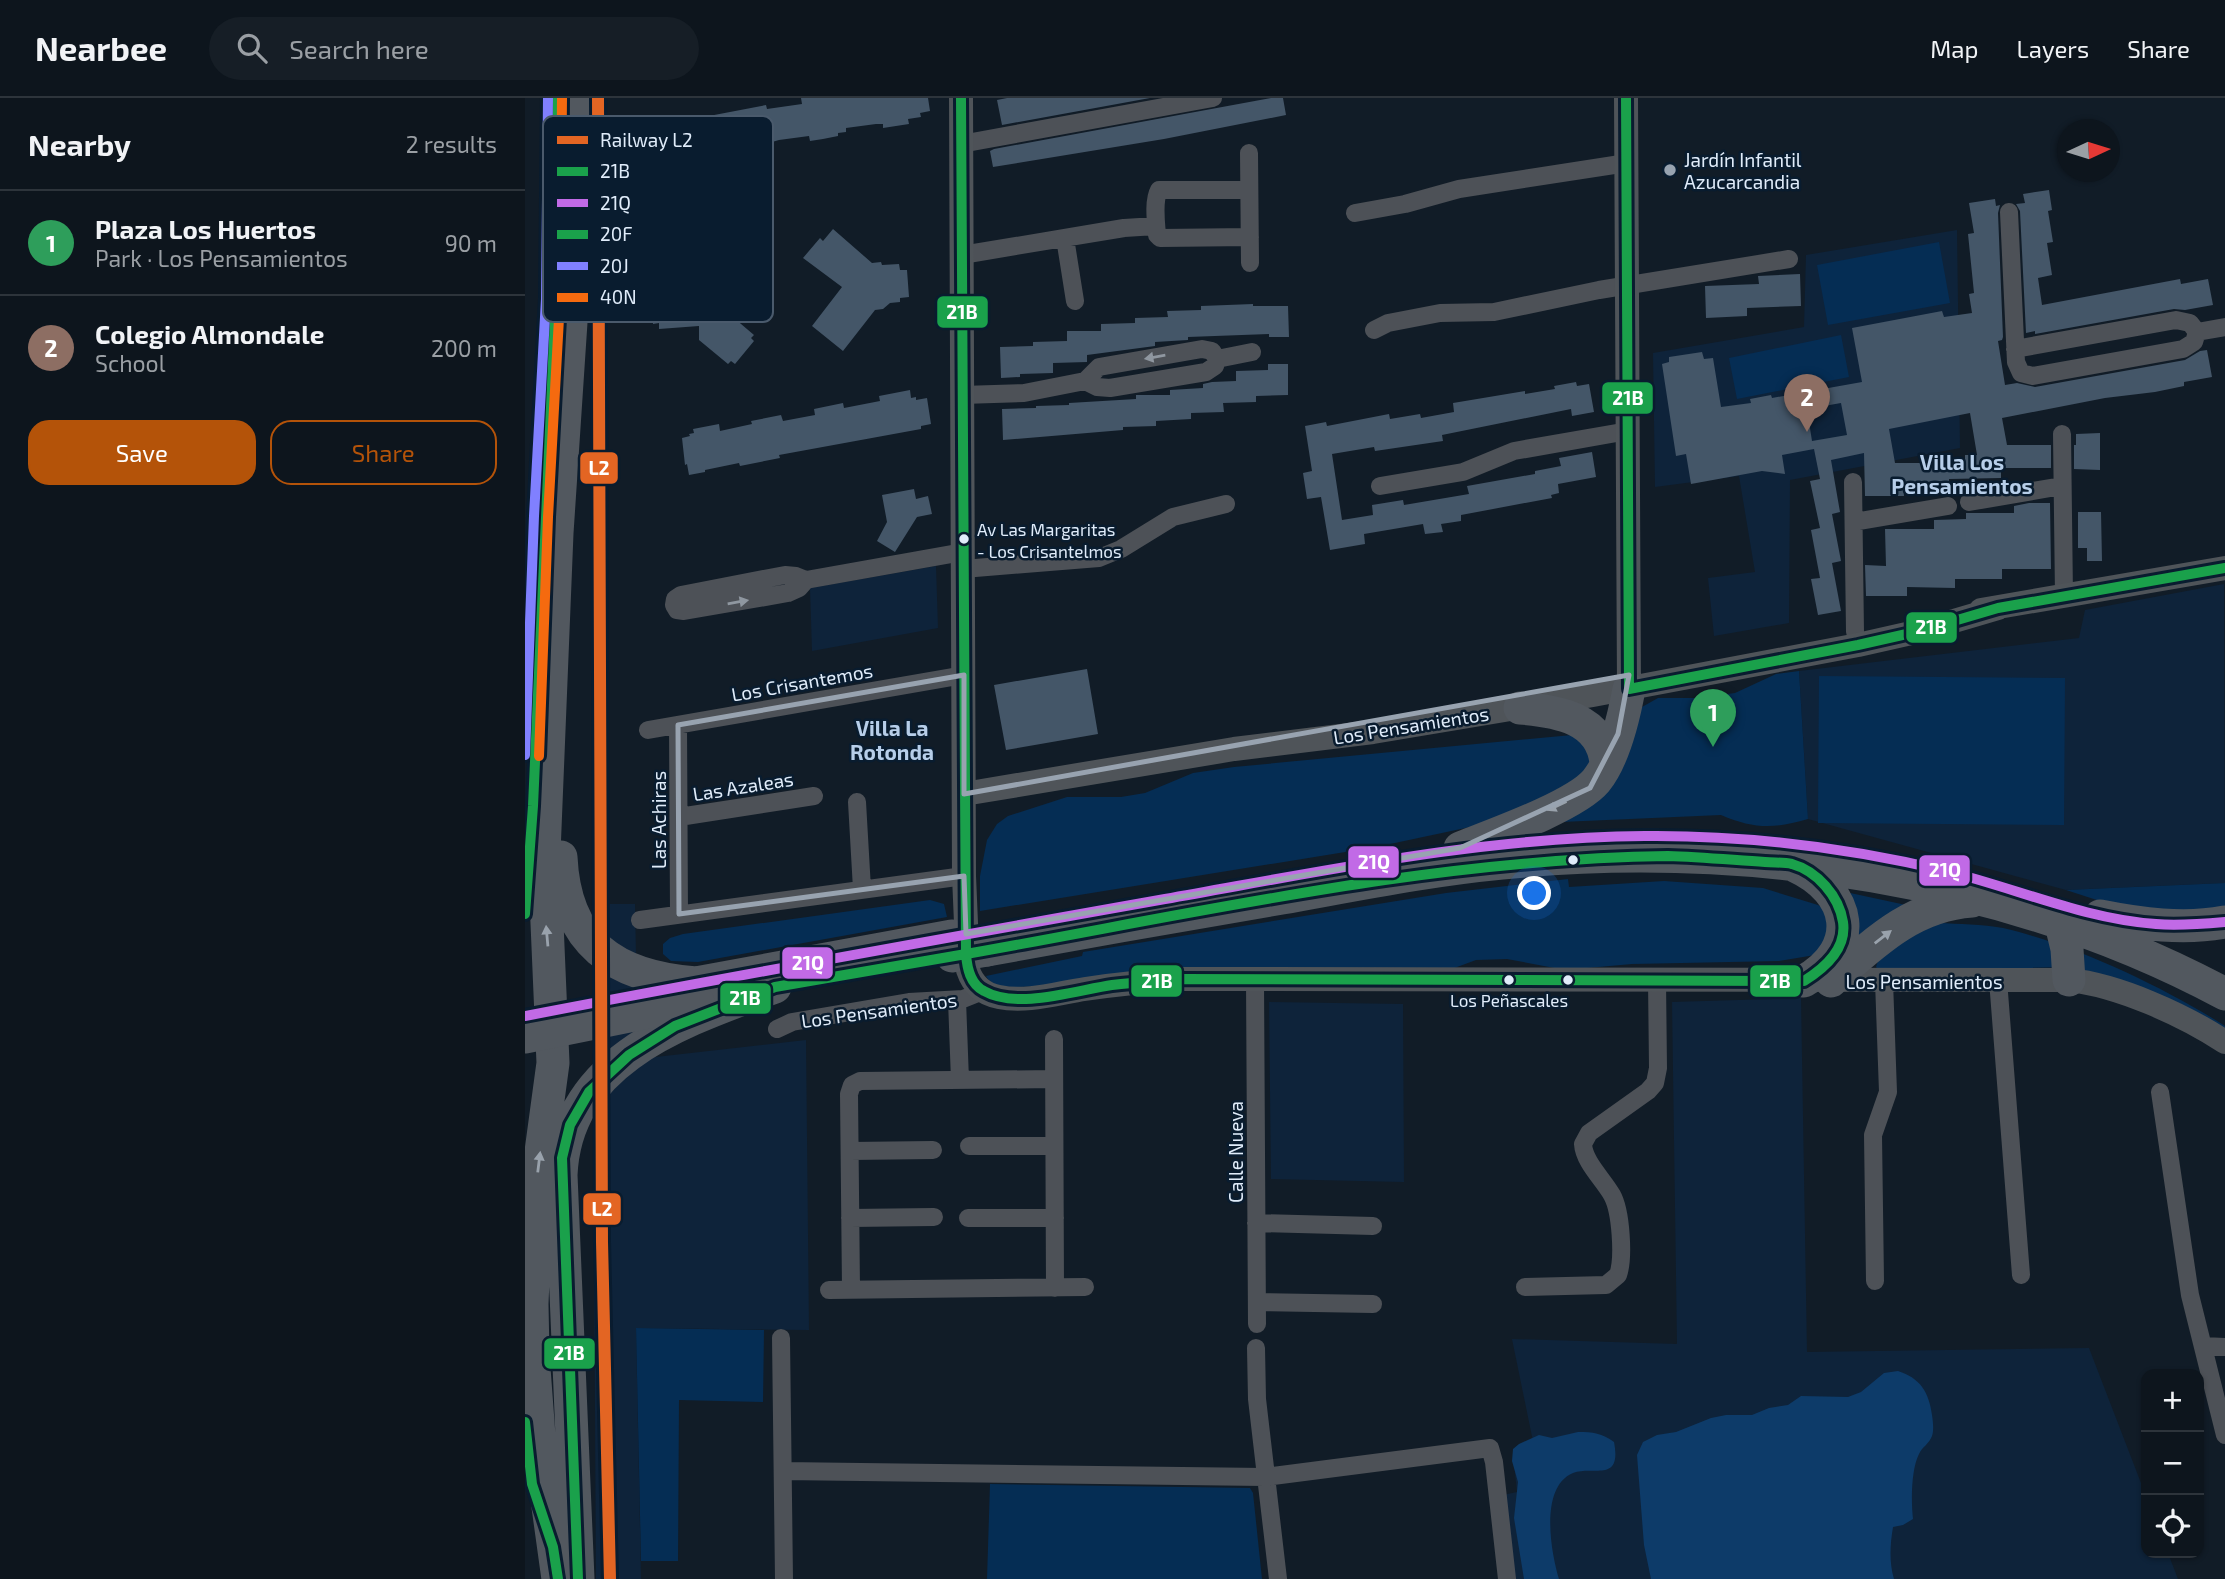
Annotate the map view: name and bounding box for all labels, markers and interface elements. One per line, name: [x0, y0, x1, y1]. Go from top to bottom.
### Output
search box: [209, 17, 699, 80]
text: Nearbee: [35, 28, 167, 68]
icon: search: [233, 29, 271, 67]
text: Search here: [289, 33, 429, 64]
text: Map: [1930, 34, 1978, 63]
text: Layers: [2016, 34, 2089, 63]
text: Share: [2127, 34, 2190, 63]
legend: [543, 116, 773, 322]
north arrow: [2057, 119, 2120, 182]
text: Nearby: [28, 126, 131, 162]
text: Railway L2: [600, 128, 693, 151]
text: 2 results: [406, 130, 497, 158]
place label: Jardín Infantil Azucarcandia: [1684, 148, 1802, 193]
text: 21B: [600, 159, 630, 182]
marker: Jardín Infantil Azucarcandia: [1662, 162, 1678, 178]
text: 21Q: [600, 191, 631, 214]
text: Plaza Los Huertos: [95, 213, 316, 244]
text: 20F: [600, 222, 632, 245]
text: 1: [46, 229, 56, 257]
text: 90 m: [445, 229, 497, 257]
text: Park · Los Pensamientos: [95, 244, 348, 272]
text: 20J: [600, 254, 629, 277]
text: 40N: [600, 285, 637, 308]
line badge: 21B: [936, 295, 989, 329]
text: 21B: [946, 300, 978, 323]
text: Colegio Almondale: [95, 318, 324, 349]
text: 2: [44, 334, 58, 362]
text: 200 m: [431, 334, 497, 362]
text: School: [95, 349, 165, 377]
one-way arrow: [1143, 352, 1165, 363]
pin: 2: [1784, 374, 1830, 432]
line badge: 21B: [1601, 381, 1654, 415]
text: 21B: [1612, 386, 1644, 409]
button: Save: [28, 420, 256, 485]
button: Share: [270, 420, 497, 485]
district label: Villa Los Pensamientos: [1891, 449, 2033, 498]
line badge: L2: [579, 451, 619, 485]
text: L2: [588, 456, 610, 479]
place label: Av Las Margaritas - Los Crisantelmos: [977, 519, 1122, 561]
marker: Av Las Margaritas - Los Crisantelmos: [957, 532, 971, 546]
one-way arrow: [727, 596, 749, 607]
line badge: 21B: [1905, 611, 1958, 644]
text: 21B: [1915, 615, 1947, 638]
street label: Los Crisantemos: [729, 658, 875, 706]
pin: 1: [1690, 689, 1736, 747]
street label: Los Pensamientos: [1332, 701, 1490, 749]
district label: Villa La Rotonda: [850, 715, 934, 764]
street label: Las Azaleas: [691, 767, 795, 805]
street label: Las Achiras: [647, 771, 670, 869]
one-way arrow: [1547, 801, 1567, 812]
line badge: 21Q: [1347, 845, 1400, 879]
text: 21Q: [1358, 850, 1390, 874]
unlabelled marker: [1566, 853, 1580, 867]
line badge: 21Q: [1918, 854, 1971, 887]
text: 21Q: [1929, 858, 1961, 882]
your location: [1517, 876, 1551, 910]
one-way arrow: [541, 925, 552, 947]
one-way arrow: [1873, 929, 1891, 944]
line badge: 21Q: [781, 946, 834, 980]
text: 21Q: [792, 951, 824, 975]
line badge: 21B: [1130, 964, 1183, 998]
line badge: 21B: [1749, 964, 1802, 998]
text: 21B: [1141, 969, 1173, 992]
text: 21B: [1759, 969, 1791, 992]
street label: Los Pensamientos: [1845, 970, 2003, 993]
marker: Los Peñascales: [1502, 973, 1516, 987]
unlabelled marker: [1561, 973, 1575, 987]
line badge: 21B: [719, 982, 772, 1015]
text: 21B: [729, 986, 761, 1009]
street label: Los Pensamientos: [800, 988, 958, 1032]
place label: Los Peñascales: [1450, 990, 1568, 1010]
street label: Calle Nueva: [1224, 1101, 1247, 1203]
one-way arrow: [534, 1151, 545, 1173]
line badge: L2: [582, 1192, 622, 1226]
text: L2: [591, 1197, 613, 1220]
line badge: 21B: [543, 1337, 596, 1370]
text: 21B: [553, 1341, 585, 1364]
map controls: [2141, 1369, 2204, 1558]
button: +: [2141, 1369, 2204, 1432]
button: −: [2141, 1432, 2204, 1495]
button: locate: [2141, 1495, 2204, 1558]

